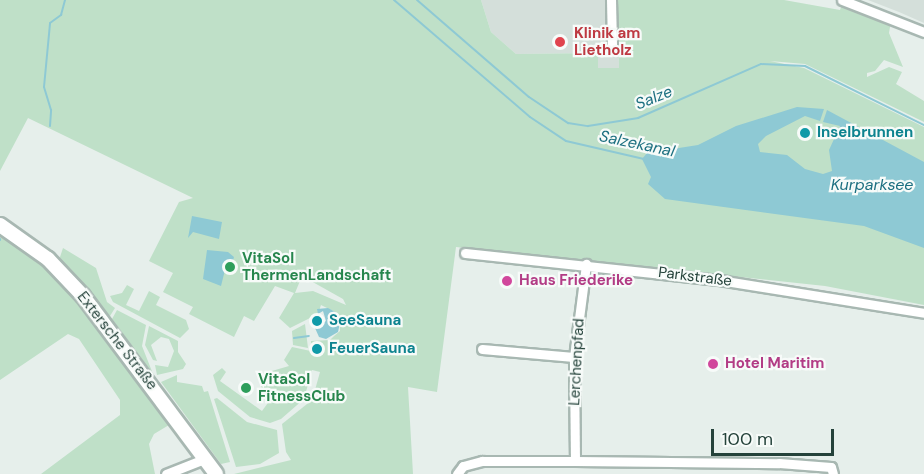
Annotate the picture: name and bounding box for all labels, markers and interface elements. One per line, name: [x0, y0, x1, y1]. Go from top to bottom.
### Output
place label: Klinik am Lietholz: [574, 24, 640, 59]
marker: Klinik am Lietholz: [551, 33, 569, 51]
water label: Salze: [633, 82, 675, 114]
place label: Inselbrunnen: [817, 124, 913, 142]
marker: Inselbrunnen: [798, 126, 812, 140]
water label: Salzekanal: [598, 127, 676, 161]
water label: Kurparksee: [831, 175, 913, 195]
place label: VitaSol ThermenLandschaft: [242, 249, 391, 284]
marker: VitaSol ThermenLandschaft: [223, 260, 237, 274]
street label: Parkstraße: [657, 264, 733, 290]
place label: Haus Friederike: [519, 272, 633, 290]
marker: Haus Friederike: [500, 274, 514, 288]
street label: Extersche Straße: [73, 288, 161, 394]
place label: SeeSauna: [329, 312, 401, 330]
marker: SeeSauna: [310, 314, 324, 328]
street label: Lerchenpfad: [566, 318, 588, 406]
place label: FeuerSauna: [329, 340, 416, 358]
marker: FeuerSauna: [310, 342, 324, 356]
place label: Hotel Maritim: [725, 355, 824, 373]
marker: Hotel Maritim: [706, 357, 720, 371]
place label: VitaSol FitnessClub: [258, 370, 345, 405]
marker: VitaSol FitnessClub: [239, 381, 253, 395]
scale bar: [714, 417, 837, 455]
text: 100 m: [722, 427, 773, 451]

